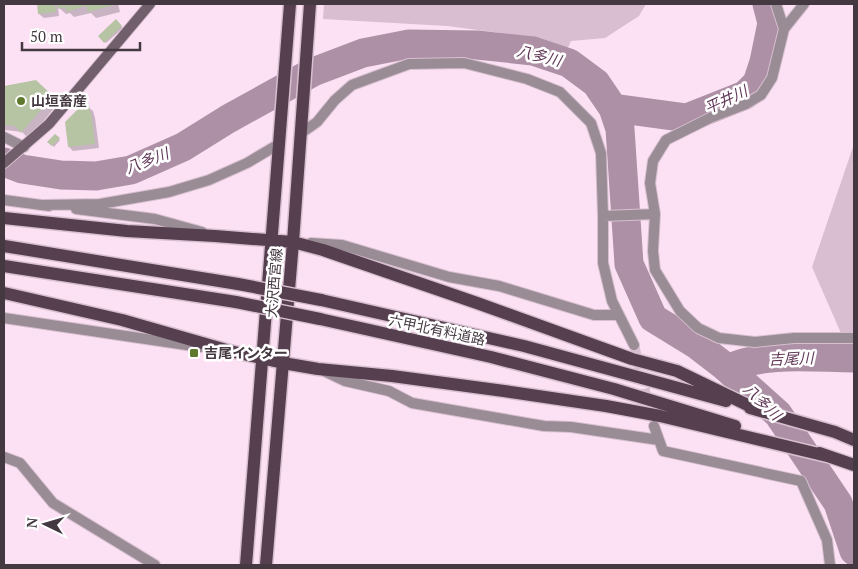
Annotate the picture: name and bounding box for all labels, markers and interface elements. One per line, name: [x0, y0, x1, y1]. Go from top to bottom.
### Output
scale bar: [22, 20, 140, 52]
text: 50 m: [30, 26, 63, 46]
water label: 八多川: [515, 40, 565, 71]
water label: 平井川: [701, 80, 752, 118]
place label: 山垣畜産: [31, 91, 87, 110]
marker: 山垣畜産: [15, 95, 27, 107]
water label: 八多川: [122, 142, 173, 177]
street label: 大沢西宮線: [261, 247, 286, 319]
street label: 六甲北有料道路: [387, 310, 487, 349]
place label: 吉尾インター: [204, 343, 288, 362]
marker: 吉尾インター: [188, 347, 200, 359]
water label: 吉尾川: [768, 347, 816, 369]
water label: 八多川: [740, 378, 787, 425]
north arrow: [20, 499, 70, 549]
text: N: [22, 516, 42, 529]

